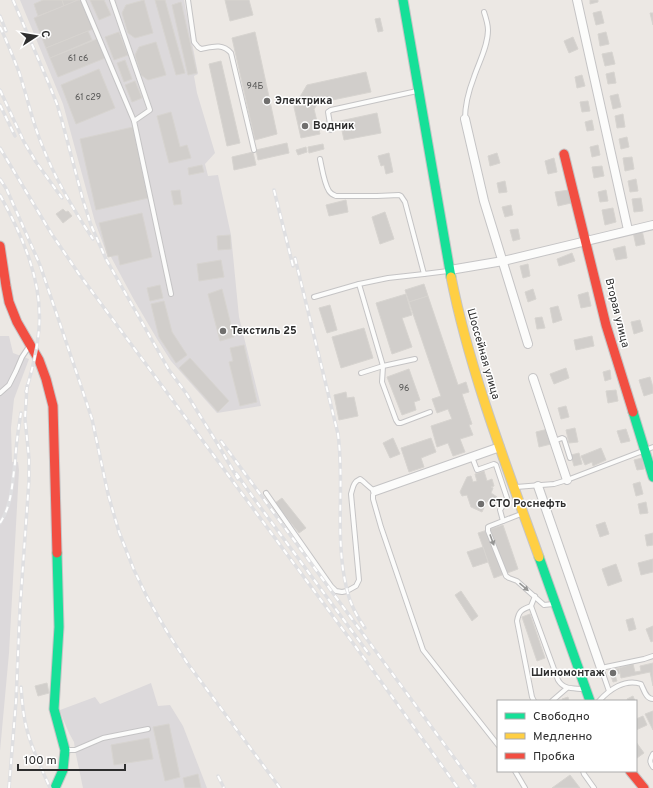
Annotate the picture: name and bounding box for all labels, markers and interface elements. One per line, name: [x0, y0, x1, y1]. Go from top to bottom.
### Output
north arrow: [16, 16, 56, 56]
text: С: [37, 29, 52, 39]
house number: 61 с6: [68, 53, 88, 64]
house number: 94Б: [247, 81, 264, 92]
house number: 61 с29: [75, 92, 101, 103]
place label: Электрика: [275, 94, 332, 108]
marker: Электрика: [262, 96, 272, 106]
place label: Водник: [313, 119, 355, 133]
marker: Водник: [300, 121, 310, 131]
street label: Вторая улица: [602, 277, 632, 349]
street label: Шоссейная улица: [463, 307, 503, 401]
place label: Текстиль 25: [231, 324, 297, 338]
marker: Текстиль 25: [218, 326, 228, 336]
house number: 96: [399, 383, 409, 394]
place label: СТО Роснефть: [489, 497, 566, 511]
marker: СТО Роснефть: [476, 499, 486, 509]
one-way arrow: [489, 534, 495, 546]
one-way arrow: [519, 582, 530, 591]
place label: Шиномонтаж: [531, 666, 606, 680]
marker: Шиномонтаж: [608, 668, 618, 678]
legend: [497, 700, 637, 772]
text: Свободно: [533, 709, 590, 725]
text: Медленно: [533, 729, 593, 745]
scale bar: [18, 746, 125, 772]
text: Пробка: [533, 749, 575, 765]
text: 100 m: [24, 753, 57, 769]

